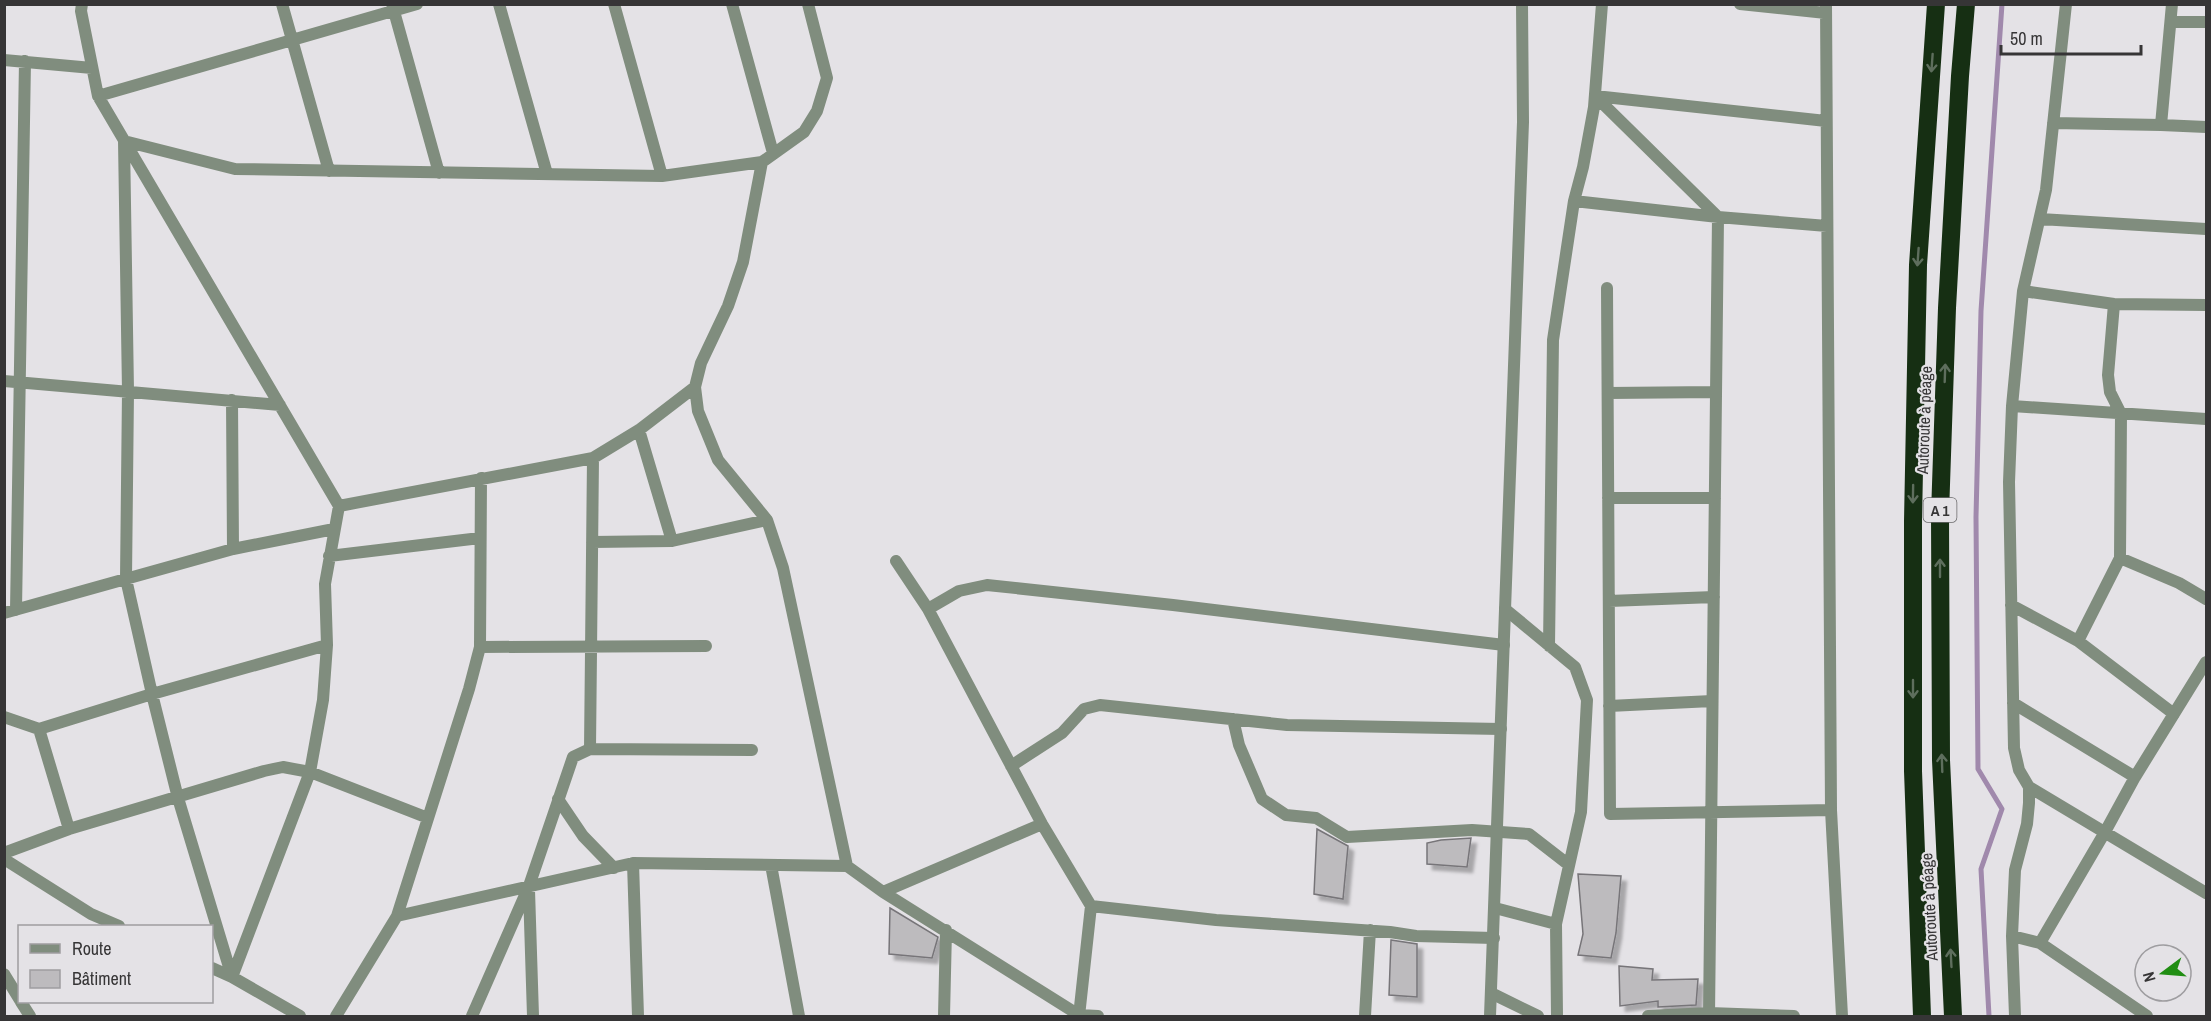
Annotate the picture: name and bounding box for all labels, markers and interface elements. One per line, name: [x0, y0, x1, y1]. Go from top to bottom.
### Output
scale bar: [2001, 18, 2140, 56]
text: 50 m: [2010, 26, 2043, 51]
one-way arrow: [1926, 52, 1937, 72]
one-way arrow: [1913, 247, 1924, 267]
one-way arrow: [1939, 364, 1950, 384]
street label: Autoroute à péage: [1911, 366, 1937, 475]
one-way arrow: [1908, 484, 1919, 504]
road number: A 1: [1924, 498, 1956, 522]
one-way arrow: [1934, 559, 1946, 579]
one-way arrow: [1907, 679, 1919, 699]
one-way arrow: [1936, 754, 1947, 774]
street label: Autoroute à péage: [1915, 853, 1943, 962]
legend: [18, 925, 213, 1003]
text: Route: [72, 936, 111, 961]
north arrow: [2133, 943, 2193, 1003]
one-way arrow: [1945, 949, 1956, 969]
text: Bâtiment: [72, 966, 131, 991]
text: N: [2137, 970, 2160, 985]

